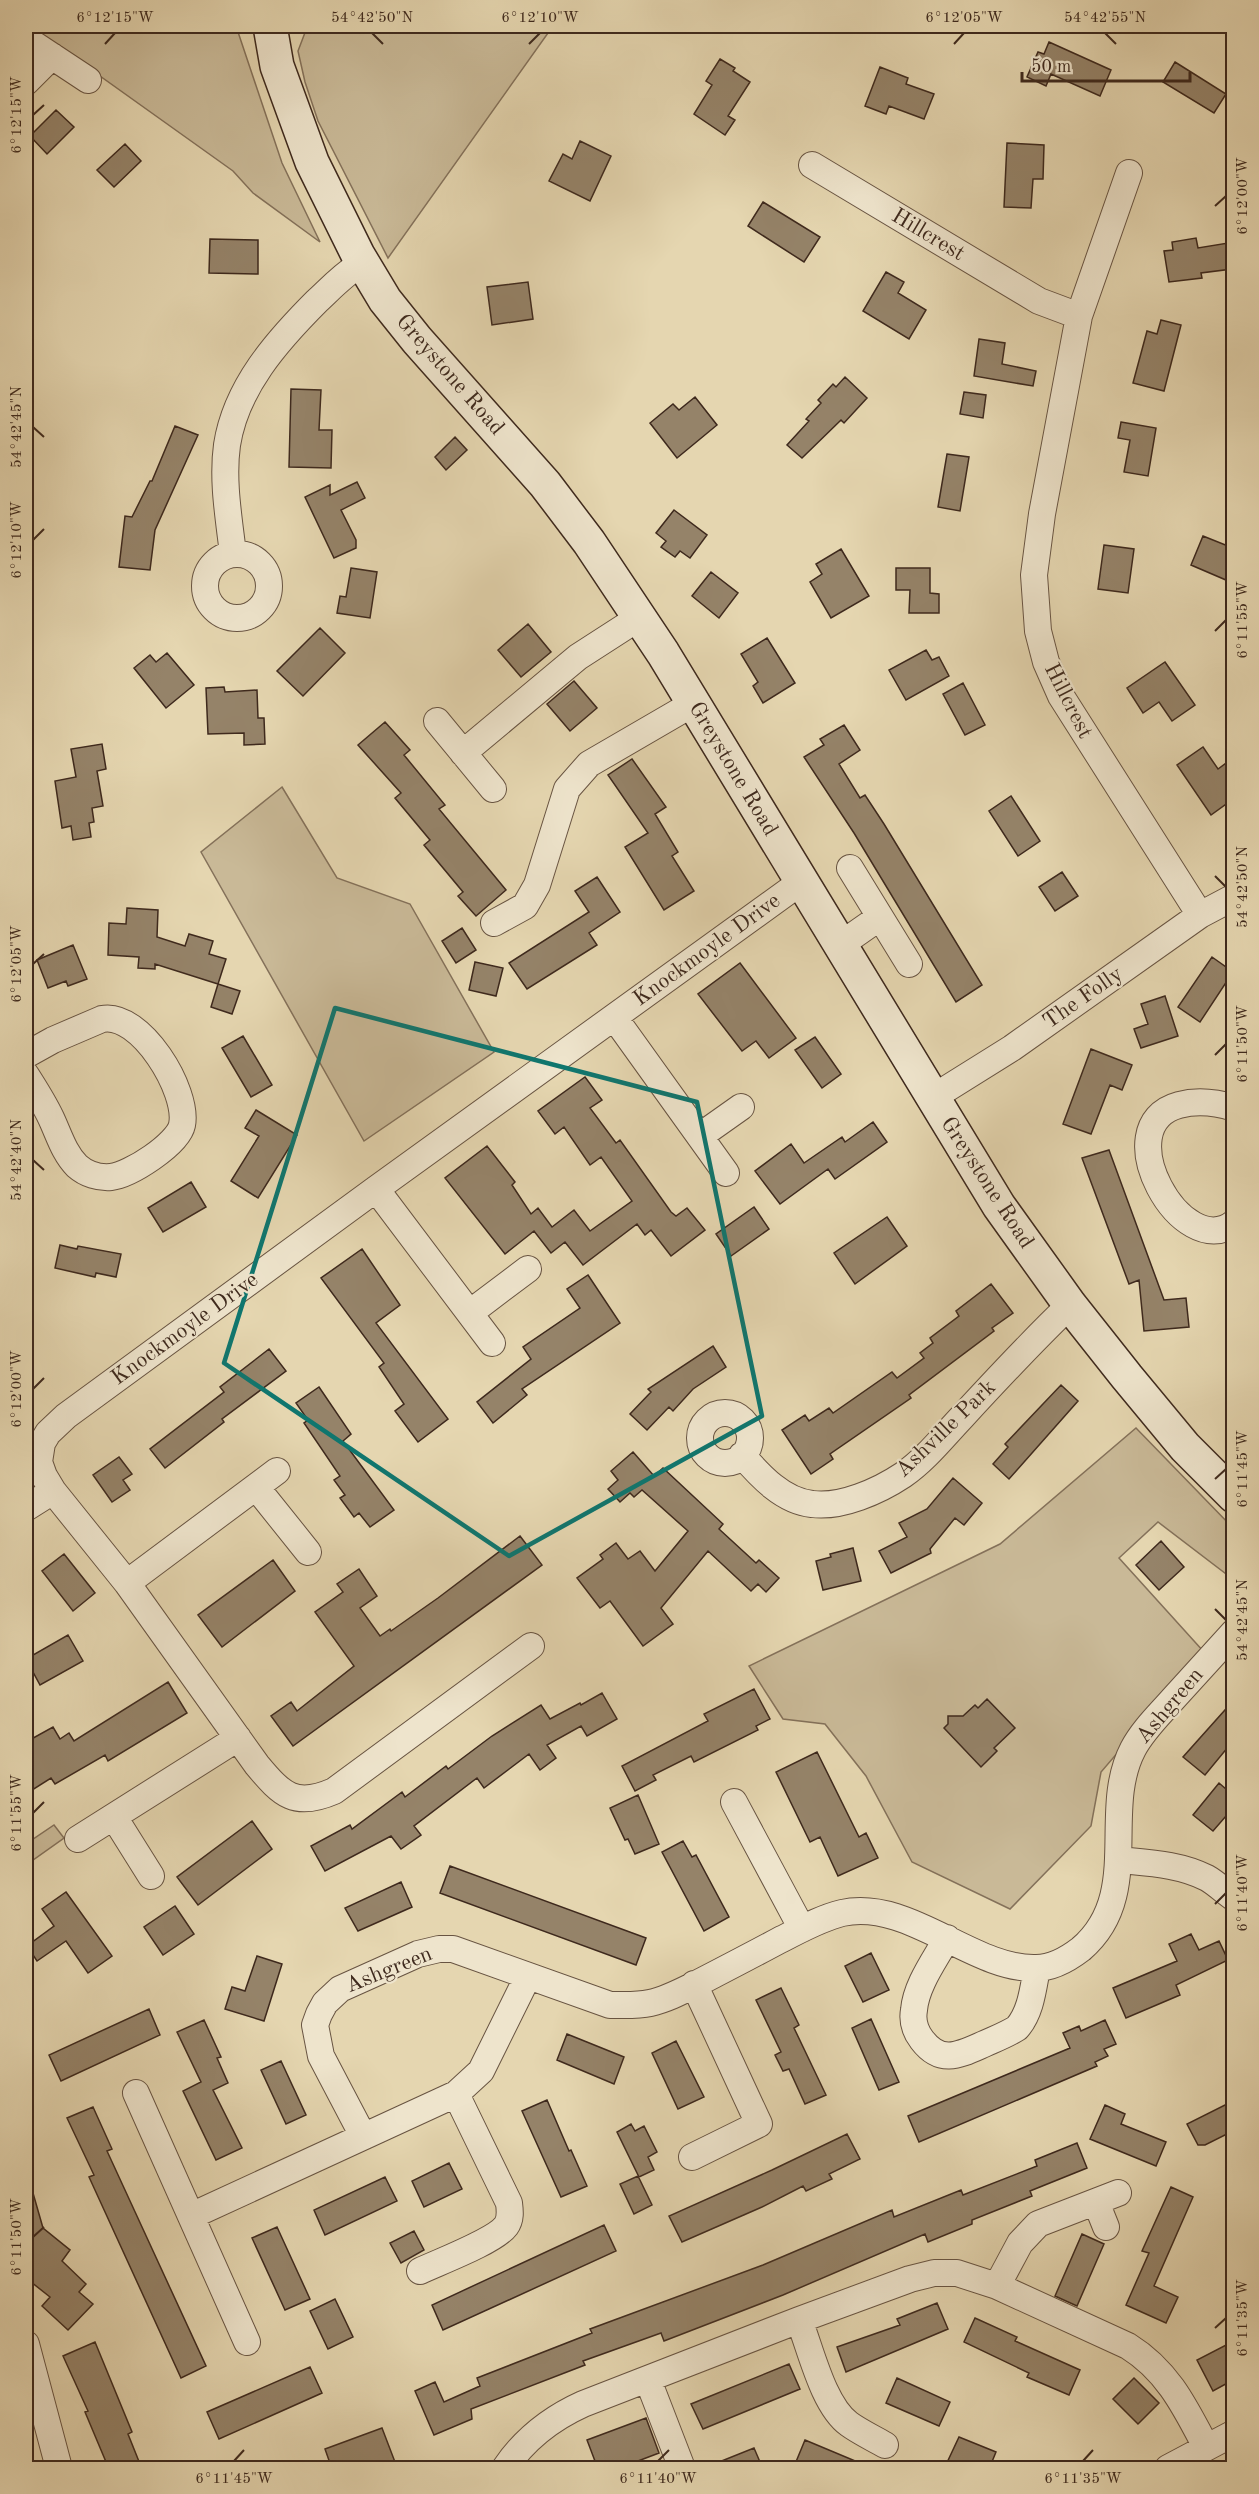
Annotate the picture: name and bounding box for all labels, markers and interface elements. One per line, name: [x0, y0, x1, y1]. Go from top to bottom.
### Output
text: 6°12'15"W: [76, 11, 154, 26]
text: 54°42'50"N: [331, 11, 413, 26]
text: 6°12'10"W: [501, 11, 579, 26]
text: 6°12'05"W: [925, 11, 1003, 26]
text: 54°42'55"N: [1064, 11, 1146, 26]
scale bar: [1022, 45, 1190, 83]
text: 50 m: [1031, 58, 1071, 76]
text: 6°12'15"W: [10, 76, 25, 154]
text: 6°12'00"W: [1236, 157, 1251, 235]
street label: Hillcrest: [888, 205, 968, 265]
street label: Greystone Road: [392, 310, 508, 440]
text: 54°42'45"N: [10, 386, 25, 468]
text: 6°12'10"W: [10, 501, 25, 579]
text: 6°11'55"W: [1236, 581, 1251, 659]
street label: Hillcrest: [1040, 660, 1096, 742]
street label: Greystone Road: [684, 698, 782, 840]
text: 54°42'50"N: [1236, 846, 1251, 928]
street label: Knockmoyle Drive: [630, 890, 784, 1010]
text: 6°12'05"W: [10, 925, 25, 1003]
street label: The Folly: [1039, 962, 1127, 1033]
text: 6°11'50"W: [1236, 1005, 1251, 1083]
street label: Greystone Road: [936, 1113, 1038, 1253]
text: 54°42'40"N: [10, 1119, 25, 1201]
street label: Knockmoyle Drive: [108, 1269, 262, 1389]
text: 6°12'00"W: [10, 1350, 25, 1428]
street label: Ashville Park: [892, 1376, 1000, 1482]
text: 6°11'45"W: [1236, 1430, 1251, 1508]
text: 54°42'45"N: [1236, 1579, 1251, 1661]
street label: Ashgreen: [1132, 1664, 1208, 1748]
text: 6°11'55"W: [10, 1774, 25, 1852]
text: 6°11'40"W: [1236, 1854, 1251, 1932]
street label: Ashgreen: [343, 1943, 436, 1997]
text: 6°11'50"W: [10, 2198, 25, 2276]
text: 6°11'35"W: [1236, 2279, 1251, 2357]
text: 6°11'45"W: [195, 2472, 273, 2487]
text: 6°11'40"W: [619, 2472, 697, 2487]
text: 6°11'35"W: [1044, 2472, 1122, 2487]

